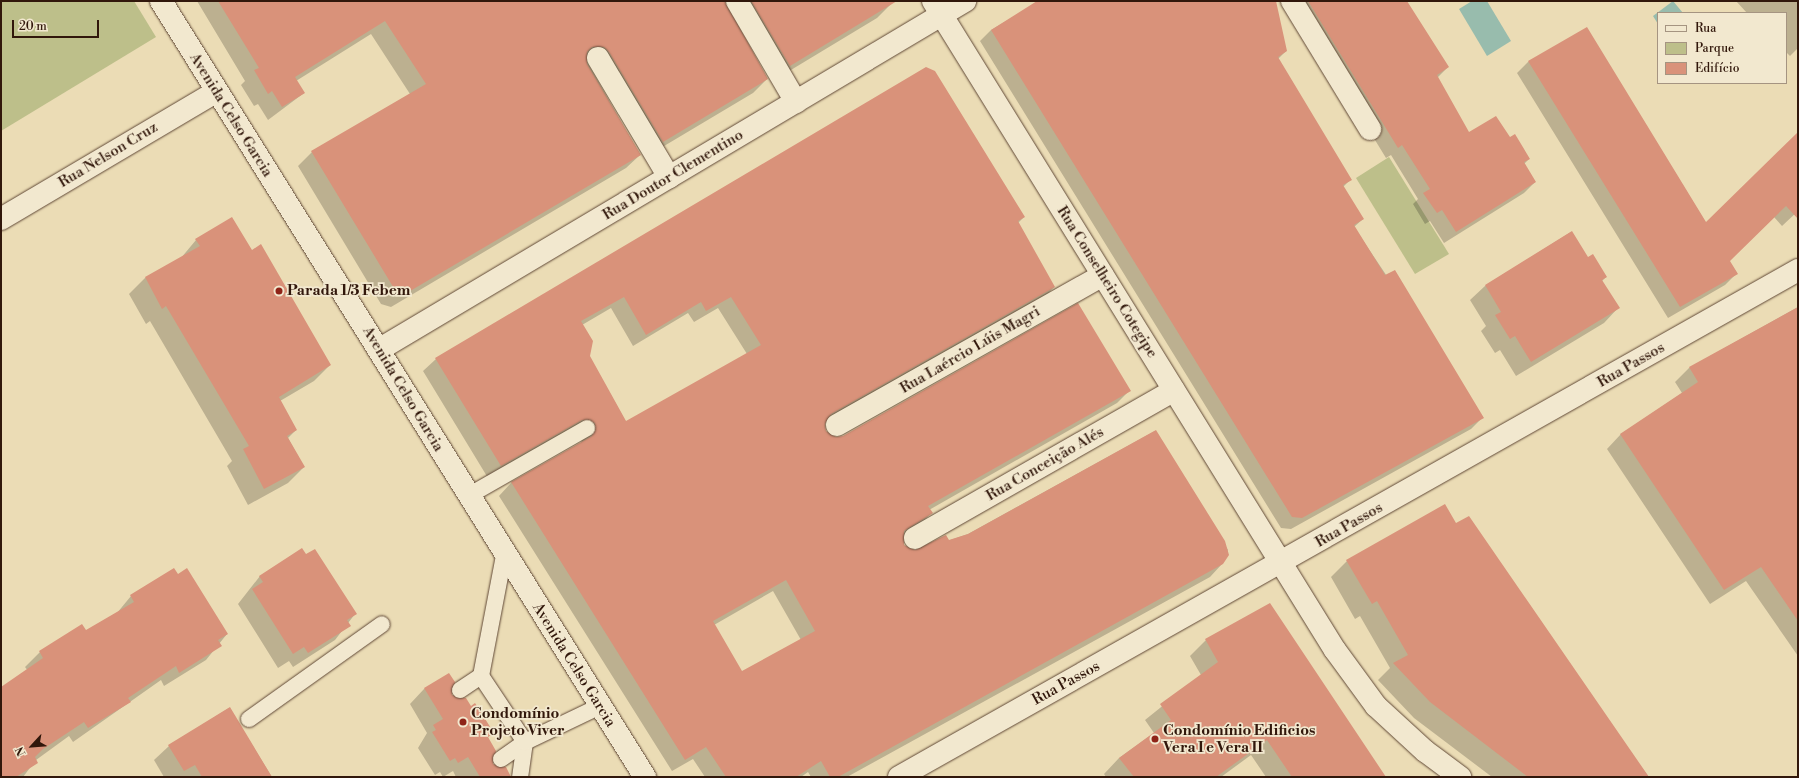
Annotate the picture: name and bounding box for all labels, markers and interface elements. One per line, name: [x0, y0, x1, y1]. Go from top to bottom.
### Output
scale bar: [14, 12, 101, 38]
legend: [1657, 12, 1787, 84]
text: 20 m: [19, 19, 47, 34]
text: Rua: [1695, 21, 1716, 36]
text: Parque: [1695, 41, 1734, 56]
street label: Avenida Celso Garcia: [185, 50, 277, 180]
text: Edifício: [1695, 61, 1739, 76]
street label: Rua Nelson Cruz: [55, 118, 161, 192]
street label: Rua Doutor Clementino: [599, 126, 747, 224]
street label: Rua Conselheiro Cotegipe: [1053, 203, 1161, 361]
place label: Parada 1/3 Febem: [287, 282, 410, 300]
marker: Parada 1/3 Febem: [274, 286, 284, 296]
street label: Rua Laércio Lúis Magri: [897, 302, 1043, 398]
street label: Avenida Celso Garcia: [358, 323, 448, 455]
street label: Rua Passos: [1594, 339, 1668, 391]
street label: Rua Conceição Alés: [983, 423, 1107, 505]
street label: Rua Passos: [1312, 499, 1386, 551]
street label: Avenida Celso Garcia: [528, 600, 620, 730]
street label: Rua Passos: [1029, 657, 1103, 709]
place label: Condomínio Projeto Viver: [471, 704, 565, 739]
marker: Condomínio Projeto Viver: [458, 717, 468, 727]
place label: Condomínio Edificios Vera I e Vera II: [1163, 721, 1315, 756]
north arrow: [12, 726, 52, 766]
marker: Condomínio Edificios Vera I e Vera II: [1150, 734, 1160, 744]
text: N: [13, 744, 29, 758]

